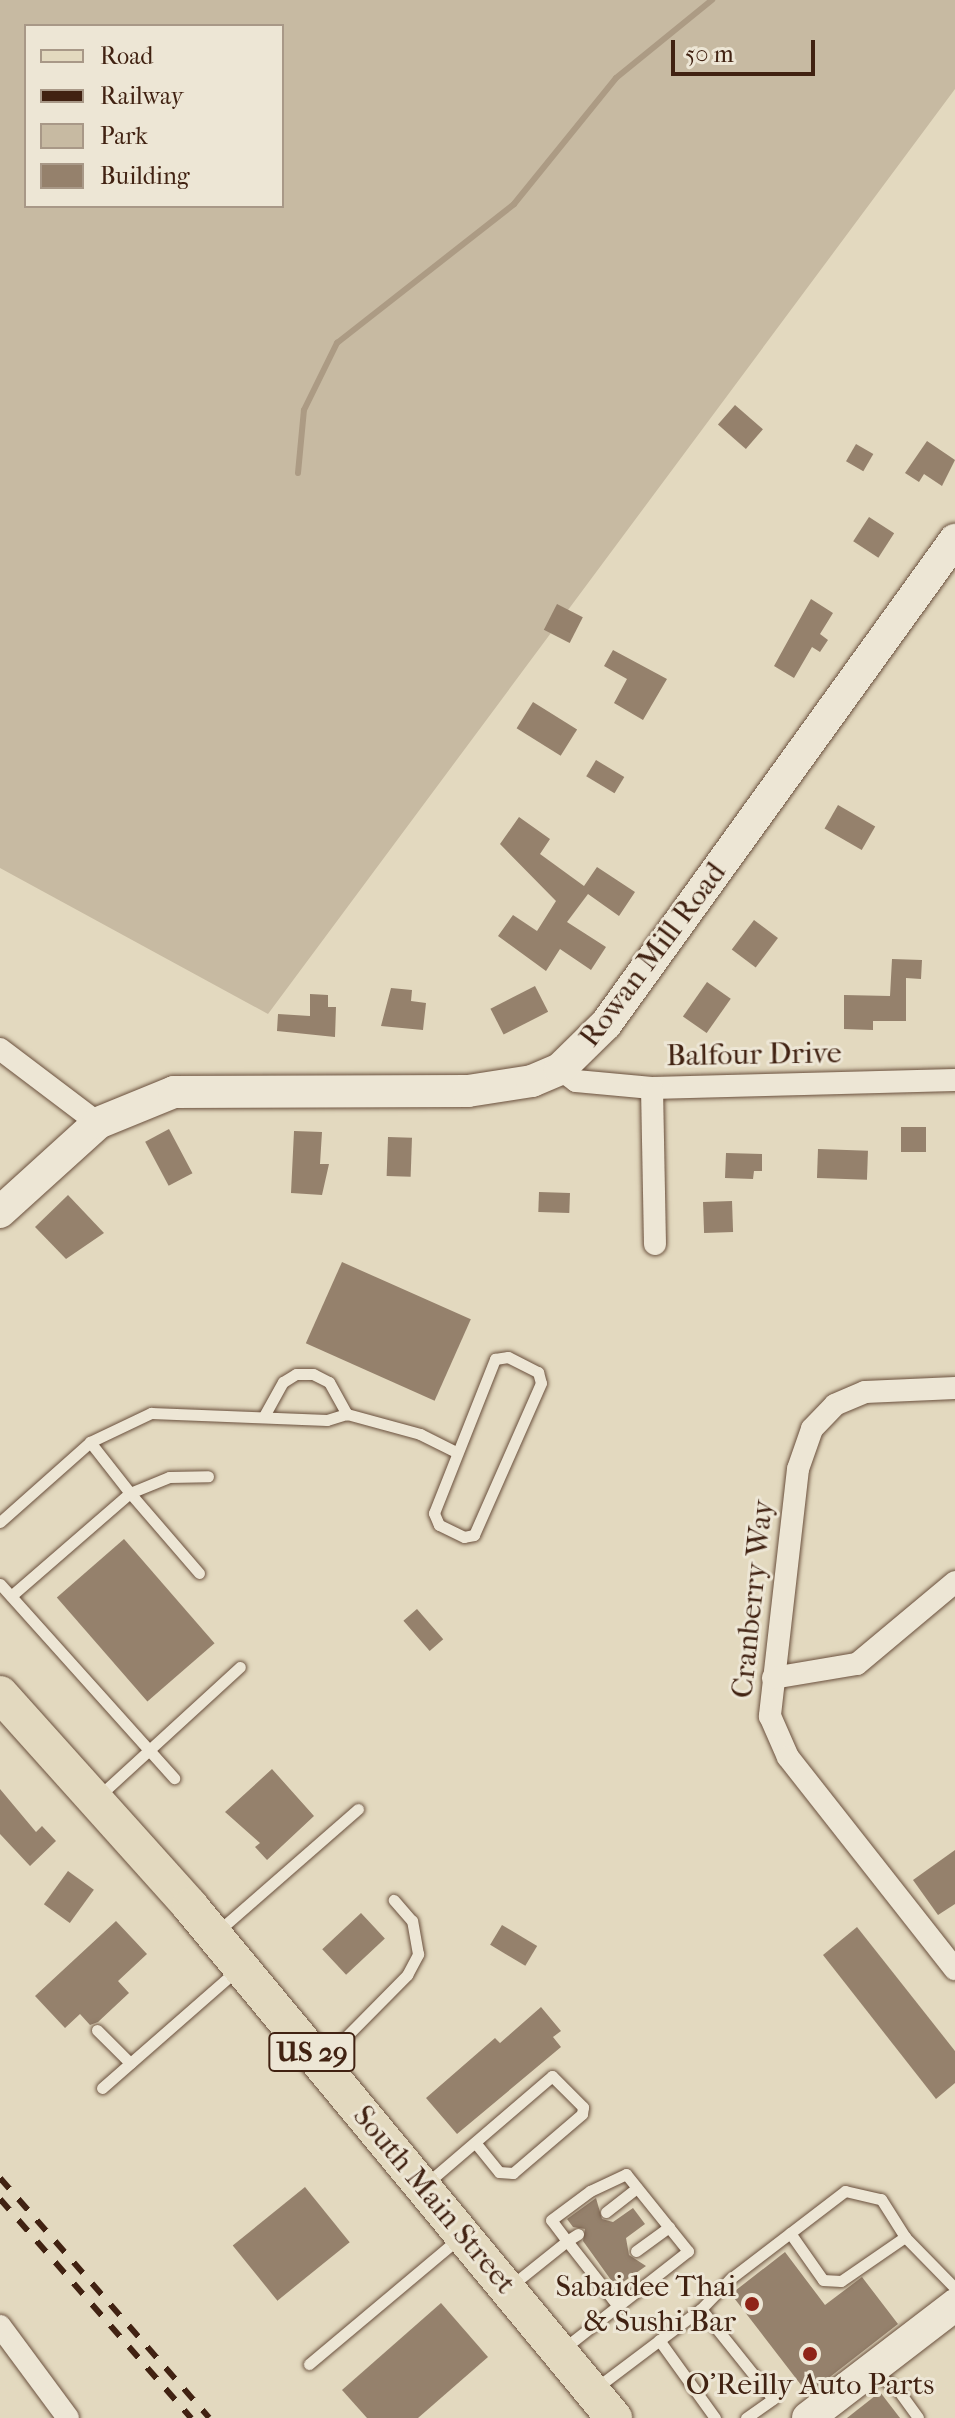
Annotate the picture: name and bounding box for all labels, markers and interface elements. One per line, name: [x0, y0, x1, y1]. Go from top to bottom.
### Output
legend: [24, 24, 284, 208]
scale bar: [675, 24, 819, 74]
text: 50 m: [685, 40, 734, 68]
text: Road: [100, 42, 153, 70]
text: Railway: [100, 82, 183, 110]
text: Park: [100, 122, 148, 150]
text: Building: [100, 162, 190, 190]
street label: Rowan Mill Road: [572, 856, 734, 1054]
street label: Balfour Drive: [666, 1035, 842, 1075]
street label: Cranberry Way: [725, 1498, 781, 1700]
road number: US 29: [268, 2028, 356, 2076]
street label: South Main Street: [345, 2099, 523, 2301]
place label: Sabaidee Thai & Sushi Bar: [556, 2269, 736, 2340]
marker: Sabaidee Thai & Sushi Bar: [743, 2295, 761, 2313]
marker: O'Reilly Auto Parts: [801, 2345, 819, 2363]
place label: O'Reilly Auto Parts: [686, 2367, 934, 2403]

